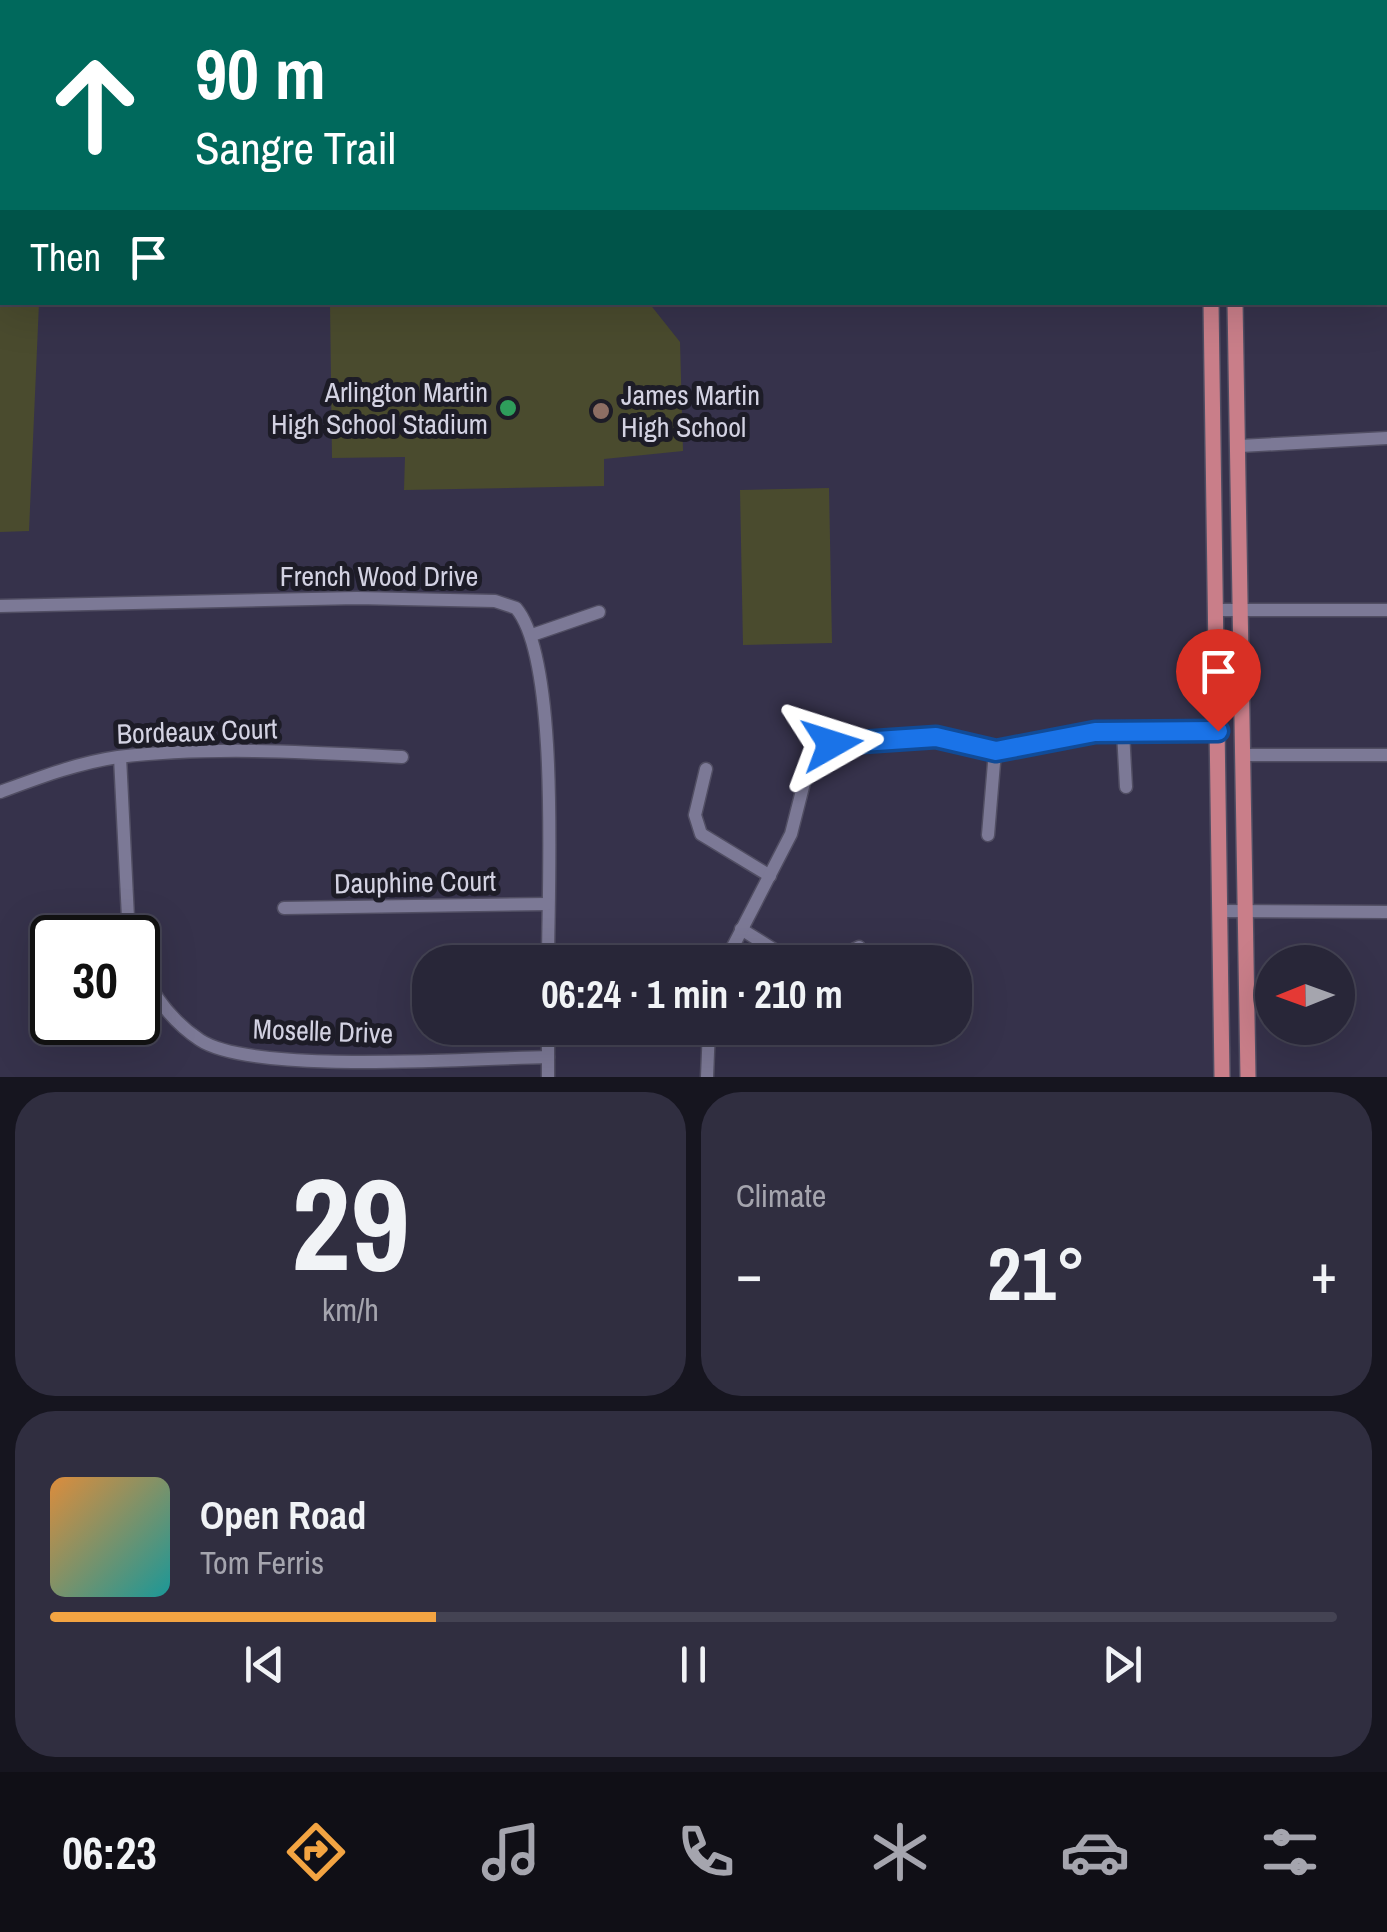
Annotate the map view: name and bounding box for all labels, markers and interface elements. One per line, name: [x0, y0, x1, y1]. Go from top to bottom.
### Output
text: 90 m: [195, 27, 326, 121]
icon: ahead: [30, 40, 160, 170]
text: Sangre Trail: [195, 117, 396, 178]
icon: arrive: [121, 230, 176, 285]
text: Then: [30, 232, 101, 283]
place label: Arlington Martin High School Stadium: [271, 373, 488, 443]
place label: James Martin High School: [621, 376, 760, 446]
marker: Arlington Martin High School Stadium: [497, 397, 519, 419]
marker: James Martin High School: [590, 400, 612, 422]
street label: French Wood Drive: [280, 557, 478, 595]
pin: [1176, 629, 1261, 732]
icon: arrive: [1191, 644, 1246, 699]
position arrow: [780, 692, 884, 796]
street label: Bordeaux Court: [116, 709, 278, 753]
street label: Dauphine Court: [334, 862, 496, 902]
speed limit sign: 30: [30, 915, 160, 1045]
north arrow: [1255, 945, 1355, 1045]
map controls: [1255, 945, 1355, 1045]
text: 06:24 · 1 min · 210 m: [541, 969, 843, 1020]
street label: Moselle Drive: [252, 1010, 394, 1052]
text: 29: [291, 1135, 410, 1311]
text: Climate: [736, 1174, 826, 1217]
text: 21°: [987, 1222, 1086, 1323]
text: −: [736, 1236, 762, 1310]
text: +: [1311, 1236, 1337, 1310]
text: km/h: [322, 1288, 379, 1331]
text: Open Road: [200, 1490, 366, 1541]
text: Tom Ferris: [200, 1541, 324, 1584]
icon: previous: [237, 1637, 292, 1692]
icon: pause: [666, 1637, 721, 1692]
icon: next: [1095, 1637, 1150, 1692]
icon: directions: [281, 1817, 351, 1887]
icon: music: [476, 1817, 546, 1887]
icon: phone: [671, 1817, 741, 1887]
icon: climate: [865, 1817, 935, 1887]
icon: car: [1060, 1817, 1130, 1887]
icon: filters: [1255, 1817, 1325, 1887]
text: 06:23: [62, 1822, 157, 1883]

